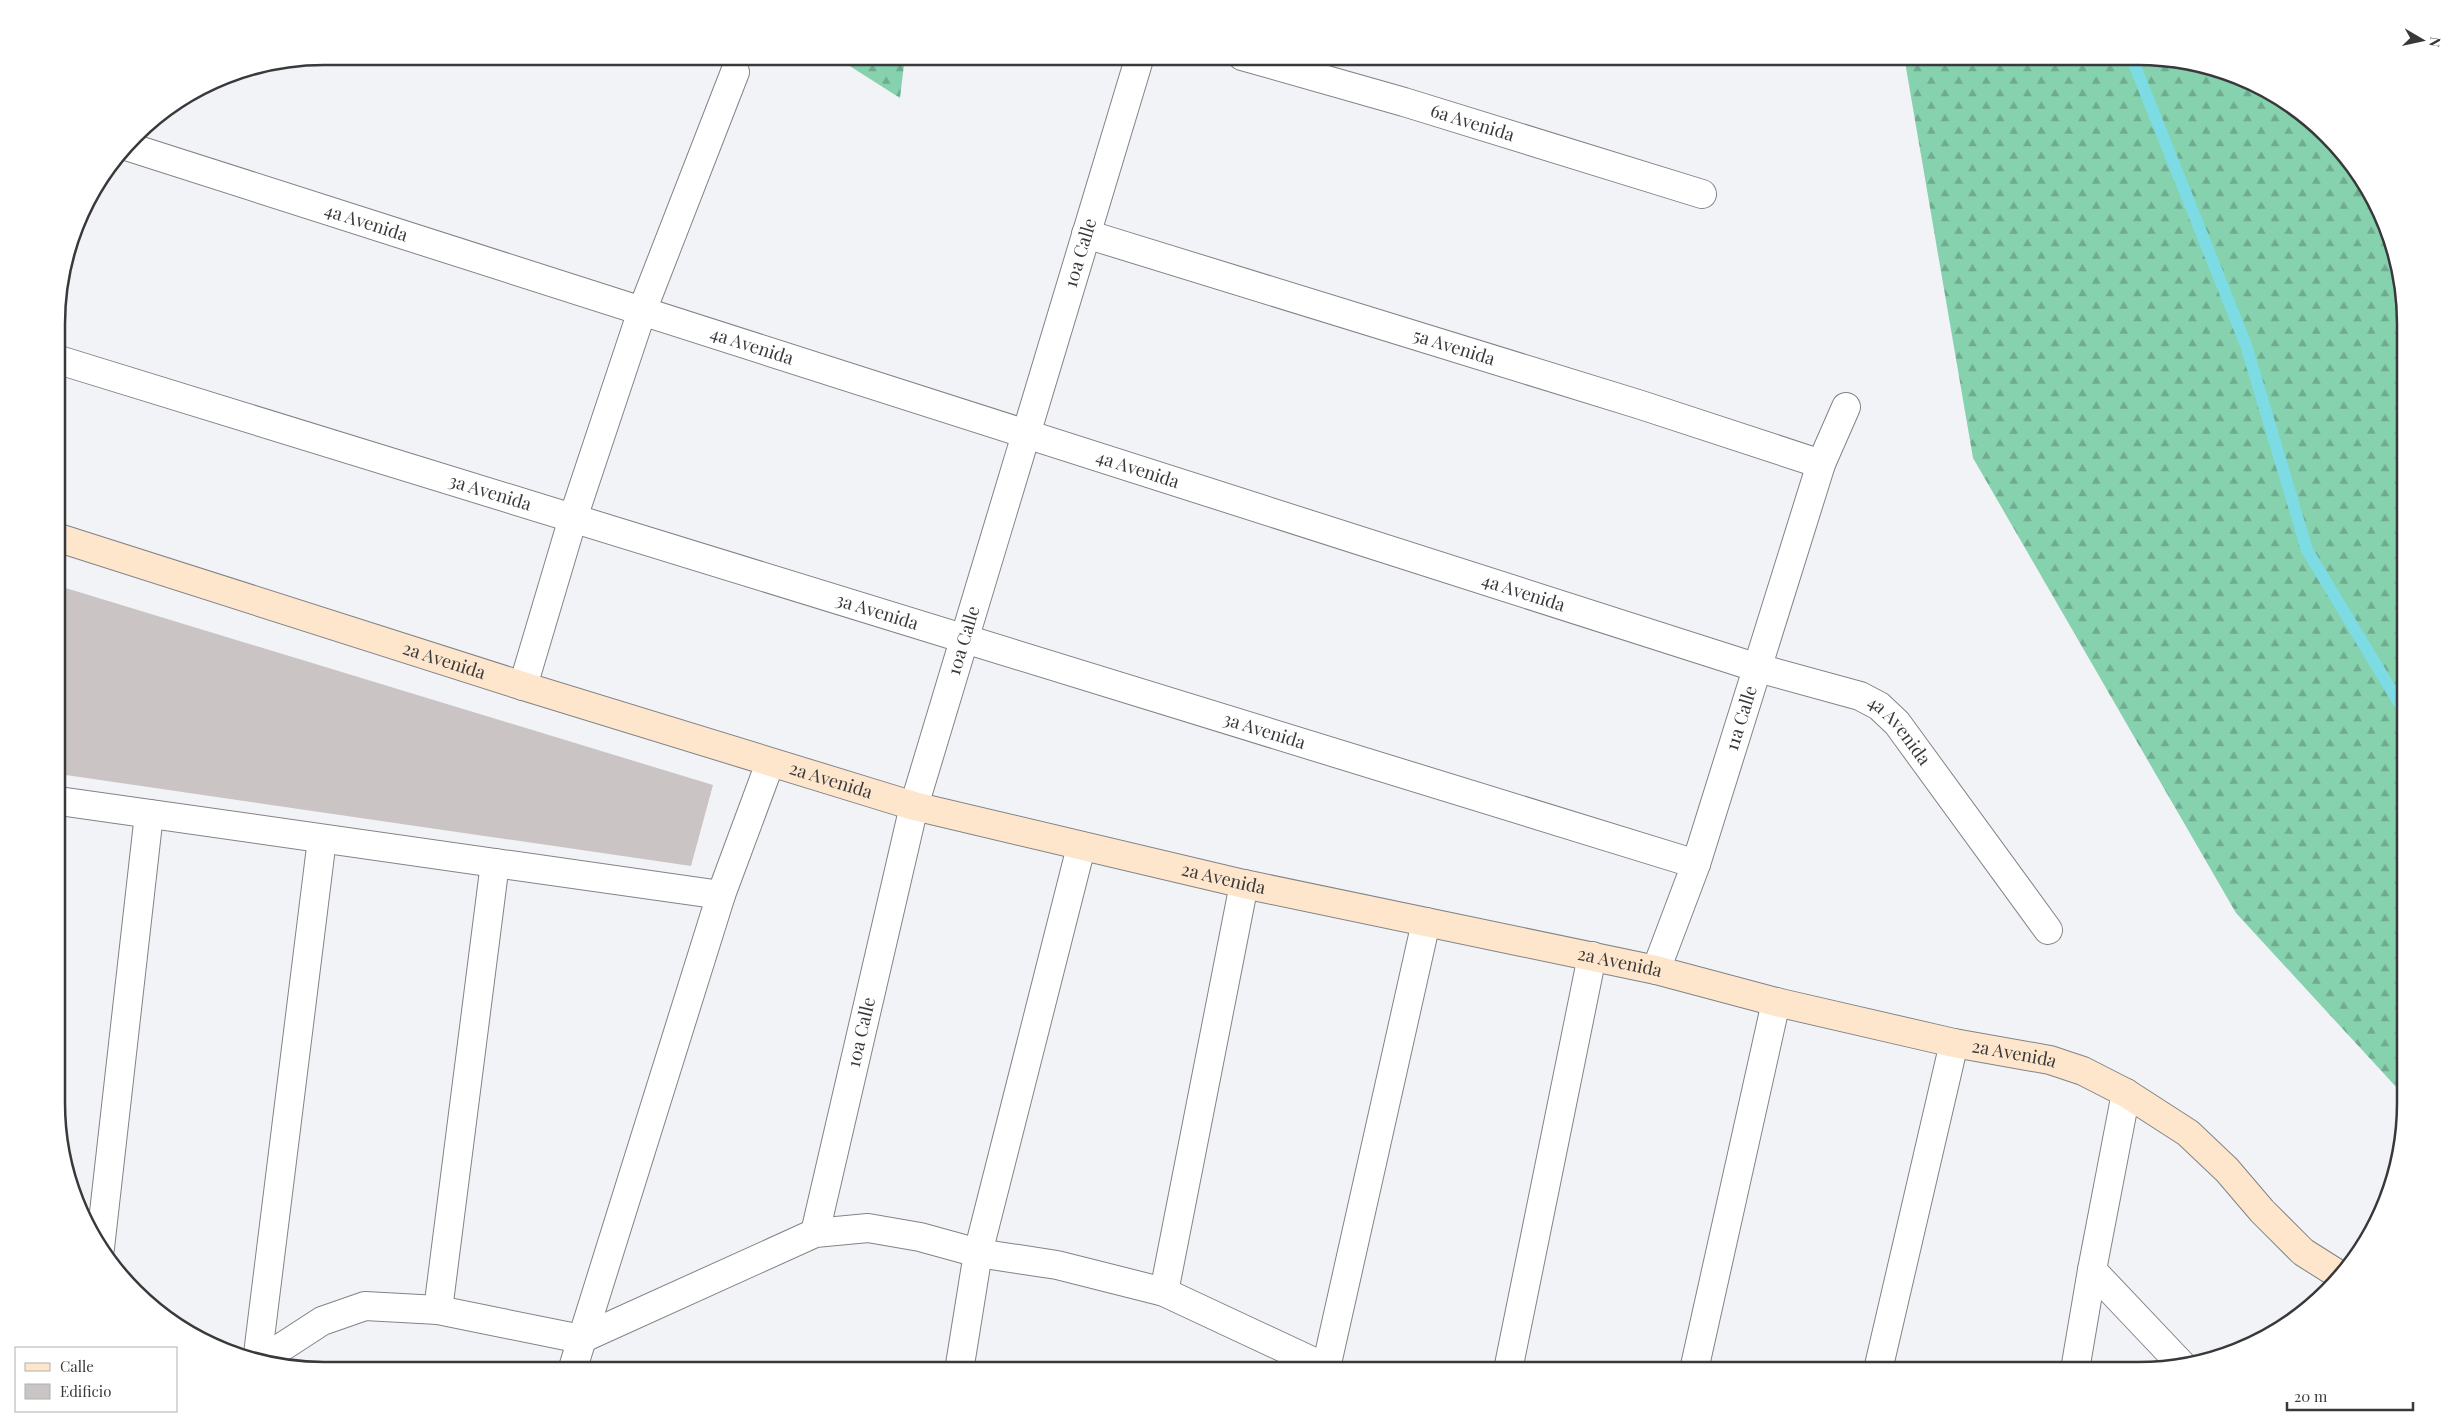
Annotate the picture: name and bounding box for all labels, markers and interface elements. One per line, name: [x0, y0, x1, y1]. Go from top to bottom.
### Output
north arrow: [2397, 15, 2447, 65]
text: N: [2425, 36, 2446, 49]
street label: 6a Avenida: [1428, 98, 1518, 146]
street label: 4a Avenida: [322, 197, 411, 246]
street label: 10a Calle: [1058, 215, 1101, 290]
street label: 4a Avenida: [708, 321, 797, 370]
street label: 5a Avenida: [1410, 322, 1498, 370]
street label: 4a Avenida: [1093, 444, 1183, 493]
street label: 3a Avenida: [446, 468, 535, 516]
street label: 4a Avenida: [1479, 567, 1568, 617]
street label: 3a Avenida: [833, 587, 922, 635]
street label: 10a Calle: [941, 603, 985, 678]
street label: 2a Avenida: [400, 635, 489, 684]
street label: 11a Calle: [1719, 682, 1762, 754]
street label: 4a Avenida: [1864, 689, 1937, 770]
street label: 3a Avenida: [1220, 706, 1309, 754]
street label: 2a Avenida: [787, 755, 876, 804]
street label: 2a Avenida: [1179, 857, 1268, 899]
street label: 2a Avenida: [1576, 941, 1665, 982]
street label: 10a Calle: [841, 995, 880, 1070]
street label: 2a Avenida: [1970, 1033, 2060, 1073]
legend: [15, 1347, 178, 1412]
text: Calle: [60, 1356, 94, 1376]
scale bar: [2287, 1380, 2413, 1412]
text: Edificio: [60, 1381, 111, 1401]
text: 20 m: [2294, 1386, 2328, 1406]

